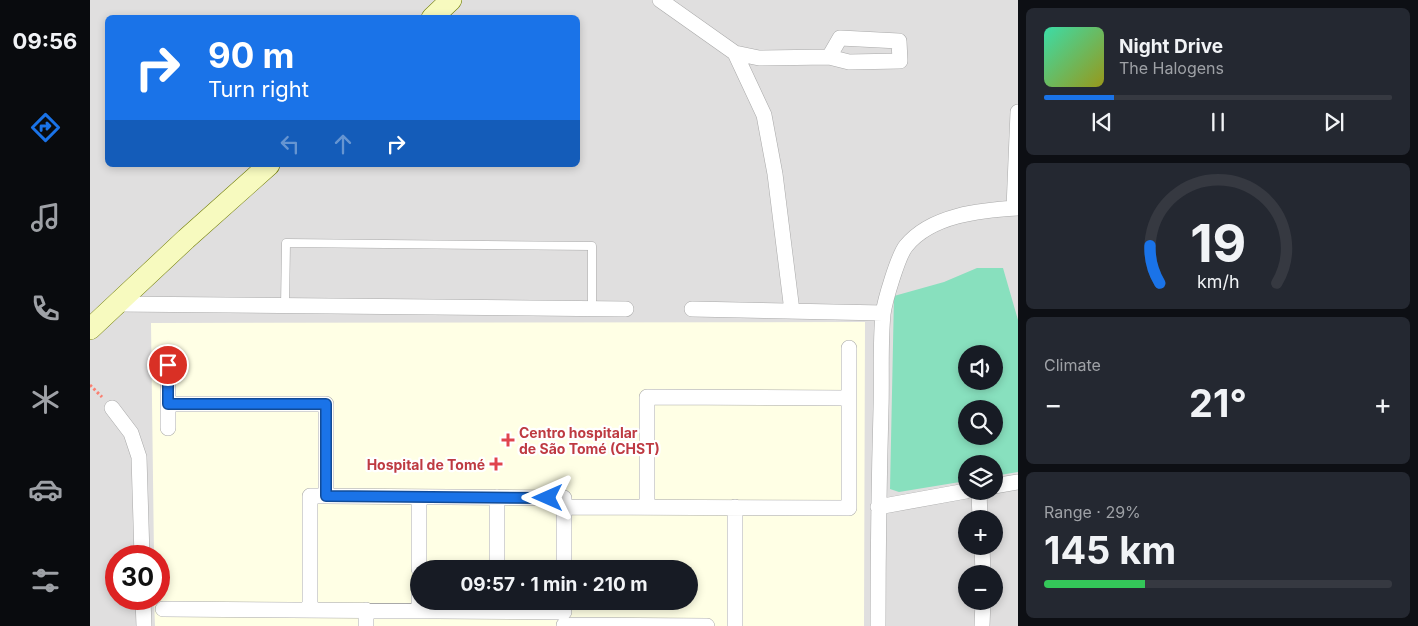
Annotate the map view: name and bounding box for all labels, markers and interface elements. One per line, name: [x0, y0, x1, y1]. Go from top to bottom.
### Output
text: 09:56: [13, 28, 77, 54]
text: 90 m: [208, 34, 295, 76]
icon: right: [125, 35, 190, 100]
text: Night Drive: [1119, 35, 1223, 58]
text: The Halogens: [1119, 58, 1224, 78]
text: Turn right: [208, 76, 309, 102]
icon: previous: [1088, 108, 1116, 136]
icon: pause: [1204, 108, 1232, 136]
icon: next: [1320, 108, 1348, 136]
icon: directions: [28, 110, 63, 145]
icon: left: [276, 130, 304, 158]
icon: ahead: [329, 130, 357, 158]
icon: right: [382, 130, 410, 158]
icon: music: [28, 200, 63, 235]
text: 19: [1190, 212, 1246, 275]
text: km/h: [1197, 271, 1239, 292]
icon: phone: [28, 291, 63, 326]
pin: [147, 344, 189, 386]
map controls: [958, 345, 1003, 610]
button: sound: [958, 345, 1003, 390]
icon: arrive: [154, 351, 182, 379]
text: Climate: [1044, 355, 1101, 375]
text: 21°: [1189, 380, 1247, 426]
icon: climate: [28, 382, 63, 417]
text: −: [1044, 387, 1063, 421]
text: +: [1373, 387, 1392, 421]
button: search: [958, 400, 1003, 445]
place label: Centro hospitalar de São Tomé (CHST): [519, 424, 660, 457]
marker: Centro hospitalar de São Tomé (CHST): [501, 433, 515, 447]
button: layers: [958, 455, 1003, 500]
place label: Hospital de Tomé: [367, 456, 485, 473]
marker: Hospital de Tomé: [489, 457, 503, 471]
position arrow: [521, 471, 573, 523]
icon: car: [28, 472, 63, 507]
text: Range · 29%: [1044, 502, 1141, 522]
button: +: [958, 510, 1003, 555]
text: 145 km: [1044, 527, 1176, 573]
speed limit sign: 30: [105, 545, 170, 610]
icon: filters: [28, 563, 63, 598]
button: −: [958, 565, 1003, 610]
text: 09:57 · 1 min · 210 m: [460, 573, 648, 596]

